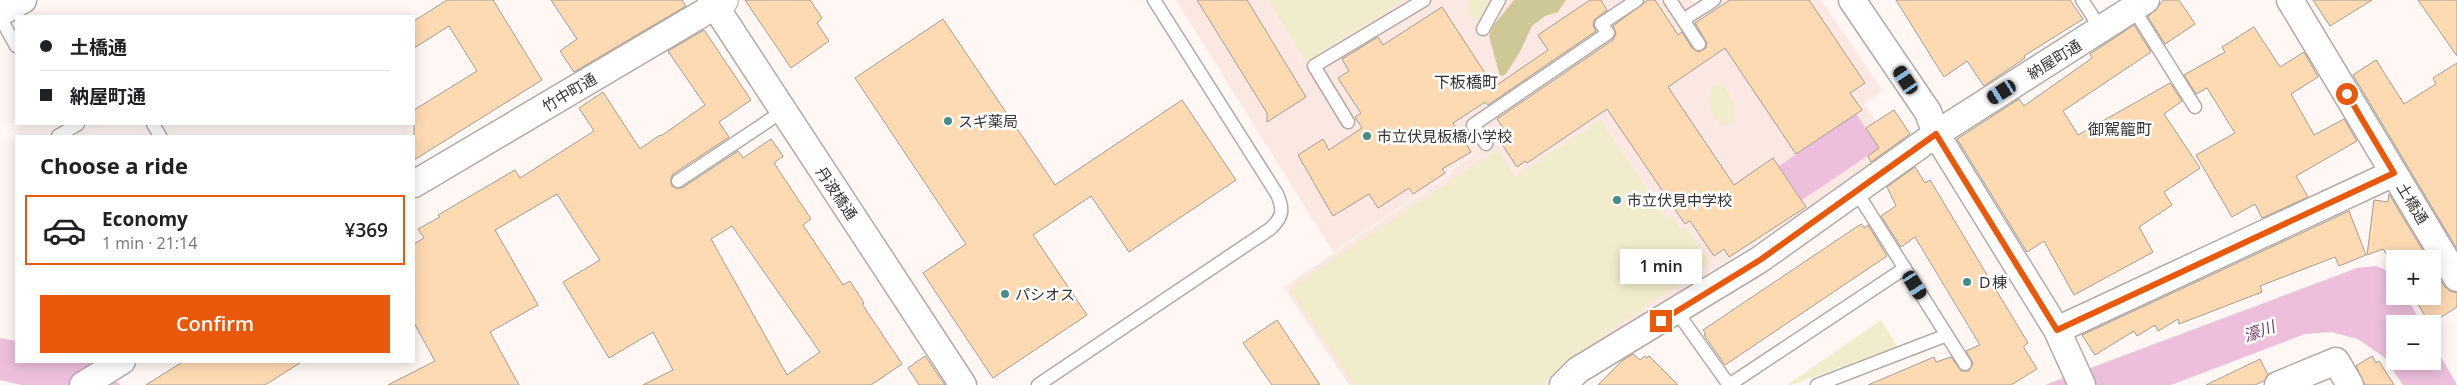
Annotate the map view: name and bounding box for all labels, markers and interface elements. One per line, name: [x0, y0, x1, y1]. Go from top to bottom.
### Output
text: 土橋通: [70, 34, 127, 60]
street label: 納屋町通: [2023, 35, 2085, 83]
car: [1891, 63, 1920, 97]
street label: 竹中町通: [538, 68, 600, 116]
district label: 下板橋町: [1434, 71, 1498, 93]
car: [1985, 78, 2018, 106]
text: 納屋町通: [70, 83, 146, 109]
route start: [2336, 83, 2358, 105]
place label: スギ薬局: [958, 111, 1018, 131]
marker: スギ薬局: [942, 115, 954, 127]
district label: 御駕籠町: [2088, 118, 2152, 140]
place label: 市立伏見板橋小学校: [1377, 126, 1512, 146]
marker: 市立伏見板橋小学校: [1361, 130, 1373, 142]
text: Choose a ride: [40, 150, 188, 180]
street label: 丹波橋通: [812, 163, 862, 223]
street label: 土橋通: [2393, 179, 2433, 227]
place label: 市立伏見中学校: [1627, 190, 1732, 210]
marker: 市立伏見中学校: [1611, 194, 1623, 206]
text: Economy: [102, 206, 188, 232]
icon: car: [42, 208, 87, 253]
text: ¥369: [345, 217, 388, 243]
text: 1 min · 21:14: [102, 232, 197, 254]
callout: 1 min: [1620, 248, 1702, 284]
map controls: [2386, 250, 2441, 370]
button: +: [2386, 250, 2441, 305]
text: 1 min: [1639, 255, 1683, 277]
car: [1900, 268, 1929, 302]
place label: Ｄ棟: [1977, 272, 2007, 292]
marker: Ｄ棟: [1961, 276, 1973, 288]
place label: パシオス: [1015, 284, 1075, 304]
marker: パシオス: [999, 288, 1011, 300]
button: Confirm: [40, 295, 390, 353]
route end: [1650, 310, 1672, 332]
water label: 濠川: [2240, 315, 2280, 347]
button: −: [2386, 315, 2441, 370]

